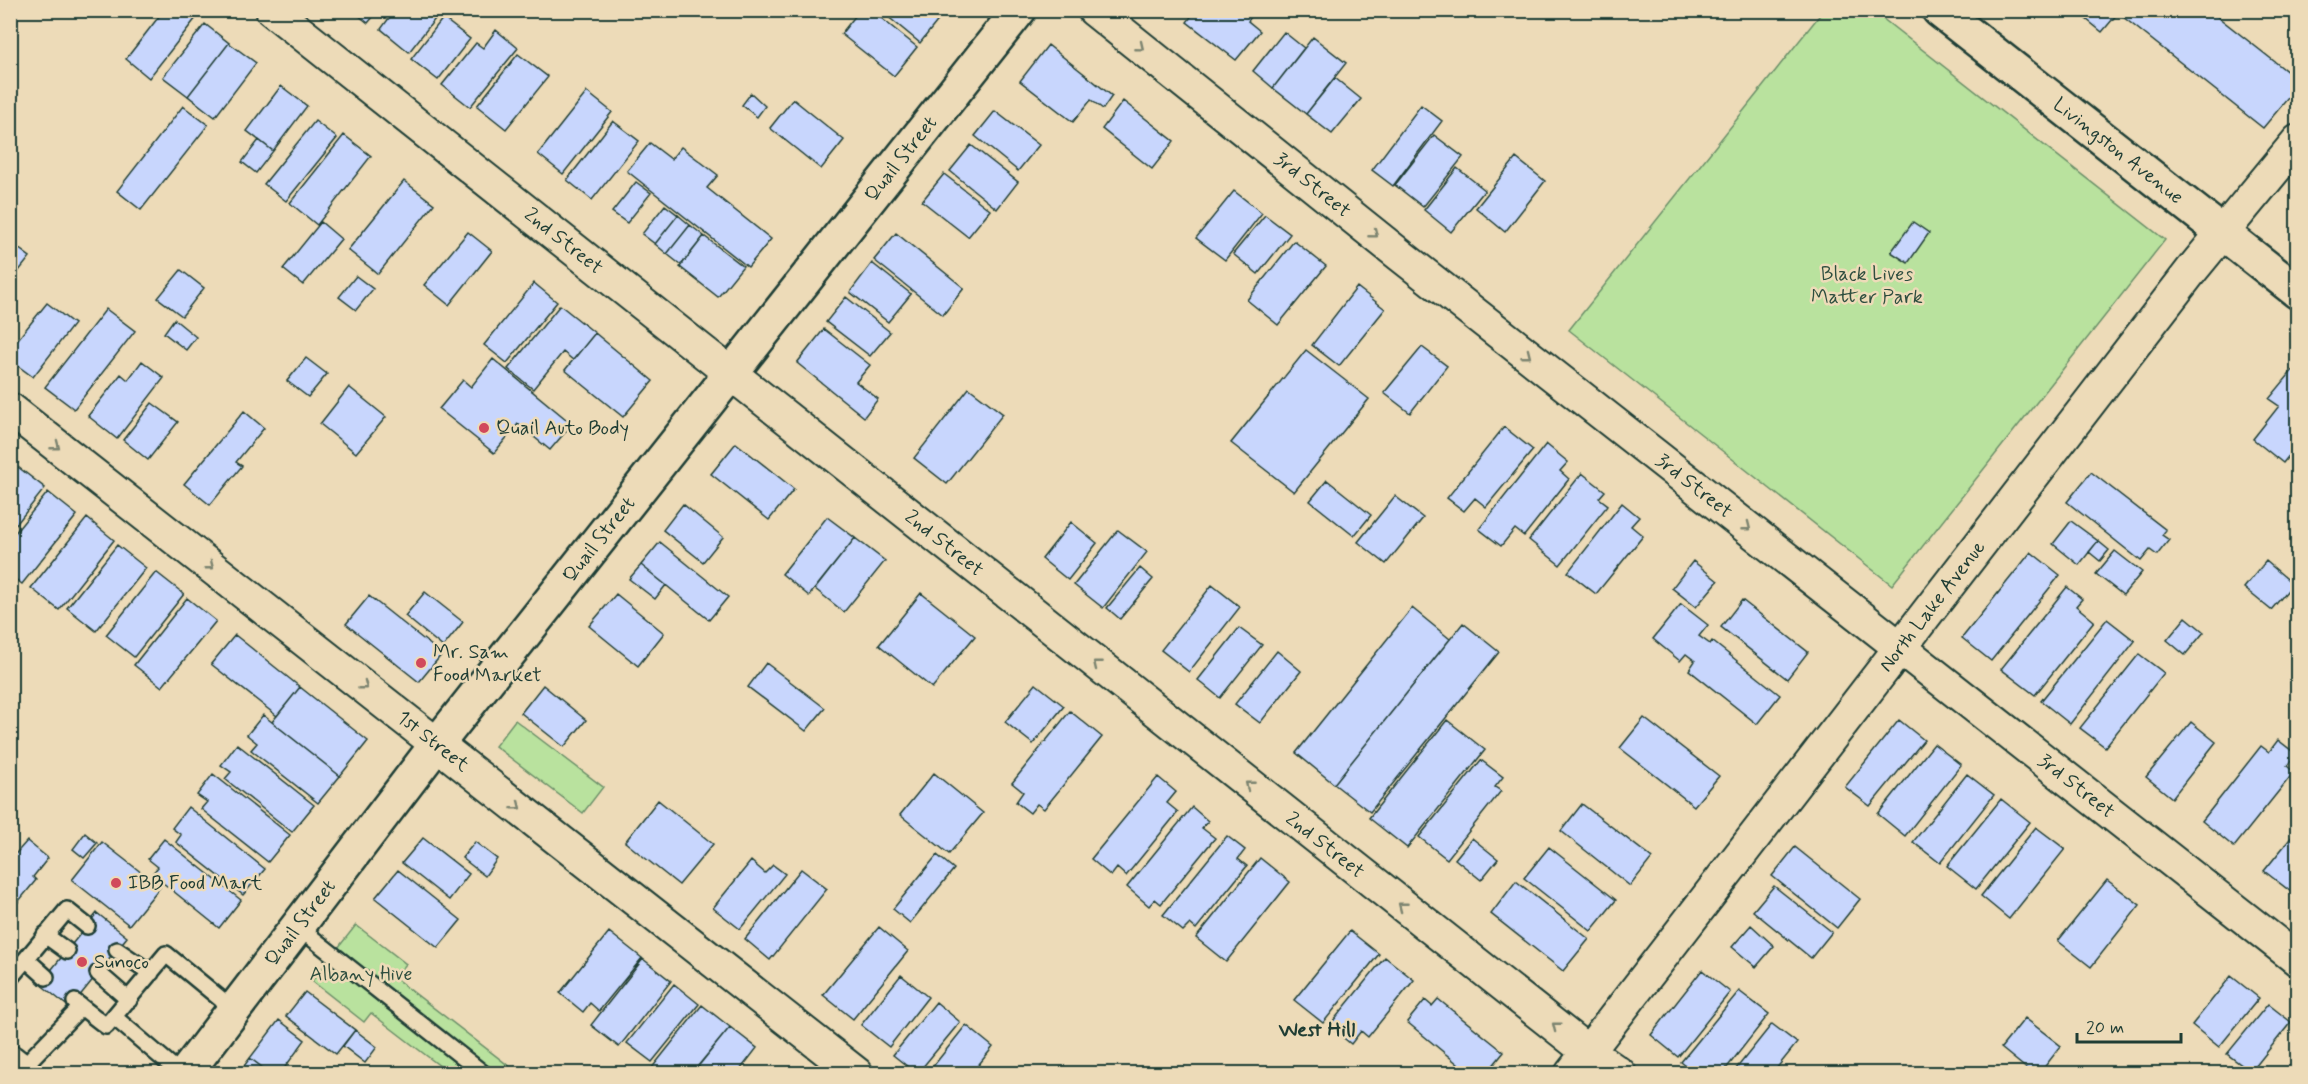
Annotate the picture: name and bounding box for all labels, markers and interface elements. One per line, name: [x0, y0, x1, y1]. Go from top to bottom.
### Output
one-way arrow: [1133, 40, 1144, 51]
street label: Livingston Avenue: [2047, 91, 2189, 211]
street label: Quail Street: [859, 110, 943, 207]
street label: 3rd Street: [1269, 146, 1356, 224]
street label: 2nd Street: [518, 201, 609, 281]
one-way arrow: [1367, 227, 1378, 238]
park label: Black Lives Matter Park: [1811, 261, 1923, 311]
one-way arrow: [1520, 348, 1531, 359]
place label: Quail Auto Body: [496, 415, 629, 442]
marker: Quail Auto Body: [477, 421, 491, 435]
one-way arrow: [50, 438, 61, 449]
street label: 3rd Street: [1650, 447, 1738, 525]
street label: Quail Street: [557, 491, 641, 588]
street label: 2nd Street: [899, 504, 989, 583]
one-way arrow: [1740, 520, 1751, 531]
street label: North Lake Avenue: [1873, 535, 1992, 678]
one-way arrow: [203, 558, 214, 569]
place label: Mr. Sam Food Market: [433, 639, 542, 689]
marker: Mr. Sam Food Market: [414, 656, 428, 670]
one-way arrow: [1093, 660, 1104, 671]
one-way arrow: [357, 679, 368, 690]
street label: 1st Street: [391, 704, 475, 778]
street label: 3rd Street: [2032, 747, 2121, 825]
one-way arrow: [1245, 782, 1256, 793]
one-way arrow: [511, 799, 522, 810]
street label: 2nd Street: [1280, 805, 1370, 885]
place label: IBB Food Mart: [128, 870, 263, 897]
street label: Quail Street: [258, 874, 342, 972]
marker: IBB Food Mart: [109, 876, 123, 890]
one-way arrow: [1398, 902, 1409, 913]
place label: Sunoco: [94, 949, 149, 976]
marker: Sunoco: [75, 955, 89, 969]
park label: Albany Hive: [310, 961, 412, 988]
scale bar: [2077, 1006, 2180, 1044]
district label: West Hill: [1278, 1016, 1355, 1044]
text: 20 m: [2086, 1016, 2124, 1040]
one-way arrow: [1552, 1023, 1563, 1034]

